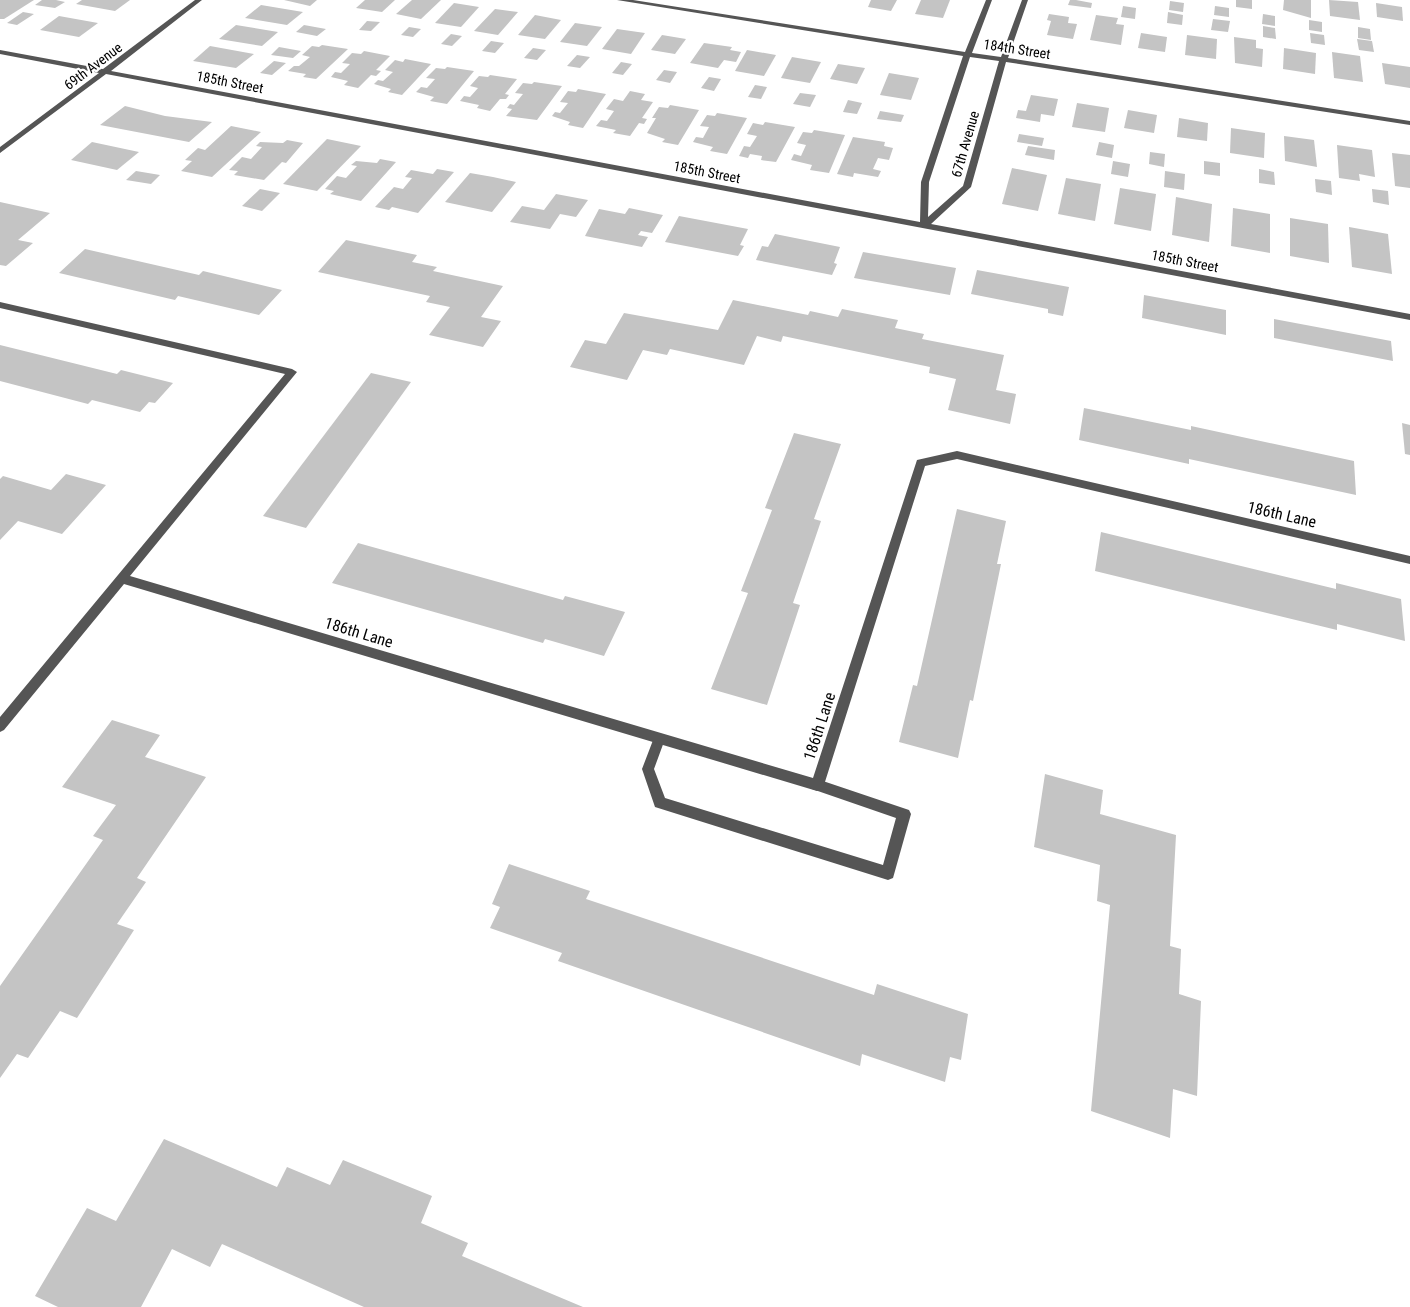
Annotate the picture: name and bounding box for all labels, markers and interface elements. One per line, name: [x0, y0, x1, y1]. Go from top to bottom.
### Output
street label: 184th Street: [982, 36, 1052, 62]
street label: 69th Avenue: [61, 39, 125, 93]
street label: 185th Street: [195, 68, 265, 96]
street label: 67th Avenue: [948, 109, 982, 179]
street label: 185th Street: [672, 158, 742, 186]
street label: 185th Street: [1150, 247, 1220, 275]
street label: 186th Lane: [1245, 497, 1318, 532]
street label: 186th Lane: [322, 613, 395, 652]
street label: 186th Lane: [800, 690, 839, 763]

